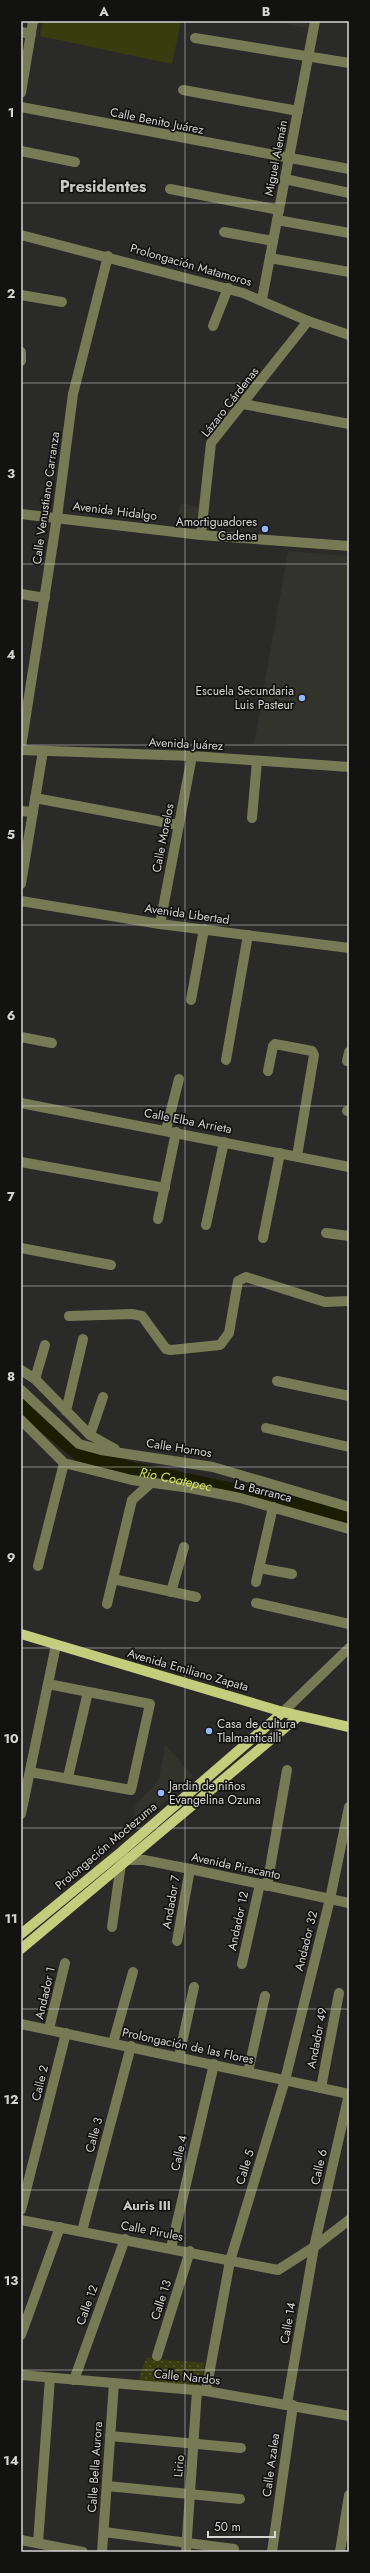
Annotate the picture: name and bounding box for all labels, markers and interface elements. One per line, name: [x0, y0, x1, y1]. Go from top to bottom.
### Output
text: A: [98, 2, 109, 21]
text: B: [262, 2, 271, 21]
text: 1: [8, 103, 14, 122]
street label: Calle Benito Juárez: [109, 103, 206, 139]
street label: Miguel Alemán: [260, 119, 292, 197]
district label: Presidentes: [60, 175, 146, 198]
street label: Prolongación Matamoros: [128, 239, 254, 291]
text: 2: [7, 284, 15, 303]
street label: Lázaro Cárdenas: [197, 363, 263, 441]
street label: Calle Venustiano Carranza: [28, 430, 64, 565]
text: 3: [7, 464, 15, 483]
street label: Avenida Hidalgo: [72, 497, 159, 525]
place label: Amortiguadores Cadena: [176, 513, 257, 545]
marker: Amortiguadores Cadena: [260, 524, 270, 534]
text: 4: [6, 645, 16, 664]
place label: Escuela Secundaria Luis Pasteur: [196, 682, 295, 714]
marker: Escuela Secundaria Luis Pasteur: [297, 693, 307, 703]
street label: Avenida Juárez: [148, 733, 224, 755]
street label: Calle Morelos: [148, 802, 179, 874]
text: 5: [7, 825, 15, 844]
street label: Avenida Libertad: [143, 899, 231, 929]
text: 6: [7, 1006, 16, 1025]
street label: Calle Elba Arrieta: [143, 1104, 234, 1138]
text: 7: [7, 1187, 15, 1206]
text: 8: [7, 1367, 15, 1386]
street label: Calle Hornos: [145, 1434, 213, 1462]
water label: Rio Coatepec: [138, 1463, 214, 1496]
street label: La Barranca: [232, 1475, 294, 1507]
text: 9: [7, 1548, 16, 1567]
street label: Avenida Emiliano Zapata: [125, 1644, 251, 1696]
place label: Casa de cultura Tlalmanticalli: [217, 1715, 296, 1747]
marker: Casa de cultura Tlalmanticalli: [204, 1726, 214, 1736]
text: 10: [3, 1729, 19, 1748]
place label: Jardin de niños Evangelina Ozuna: [167, 1777, 261, 1809]
marker: Jardin de niños Evangelina Ozuna: [156, 1788, 166, 1798]
street label: Prolongación Moctezuma: [51, 1798, 161, 1894]
street label: Avenida Piracanto: [190, 1848, 283, 1884]
street label: Andador 7: [157, 1873, 185, 1930]
street label: Andador 12: [223, 1890, 253, 1952]
text: 11: [4, 1909, 18, 1928]
street label: Andador 32: [290, 1909, 322, 1973]
street label: Andador 1: [30, 1965, 60, 2021]
street label: Andador 49: [302, 2006, 332, 2070]
street label: Prolongación de las Flores: [120, 2023, 256, 2069]
street label: Calle 2: [27, 2063, 53, 2103]
text: 12: [3, 2090, 19, 2109]
street label: Calle 3: [81, 2115, 107, 2155]
street label: Calle 4: [166, 2133, 192, 2173]
street label: Calle 5: [231, 2147, 259, 2187]
street label: Calle 6: [306, 2147, 332, 2187]
district label: Auris III: [122, 2196, 171, 2215]
street label: Calle Pirules: [119, 2216, 185, 2246]
text: 13: [4, 2271, 18, 2290]
street label: Calle 13: [146, 2277, 176, 2322]
street label: Calle 12: [71, 2282, 103, 2328]
street label: Calle 14: [276, 2301, 300, 2345]
street label: Calle Nardos: [153, 2365, 221, 2389]
street label: Calle Bella Aurora: [83, 2421, 107, 2513]
street label: Calle Azalea: [258, 2432, 284, 2498]
text: 14: [3, 2451, 19, 2470]
street label: Lirio: [169, 2454, 189, 2478]
scale bar: [208, 2513, 275, 2539]
text: 50 m: [214, 2518, 241, 2536]

